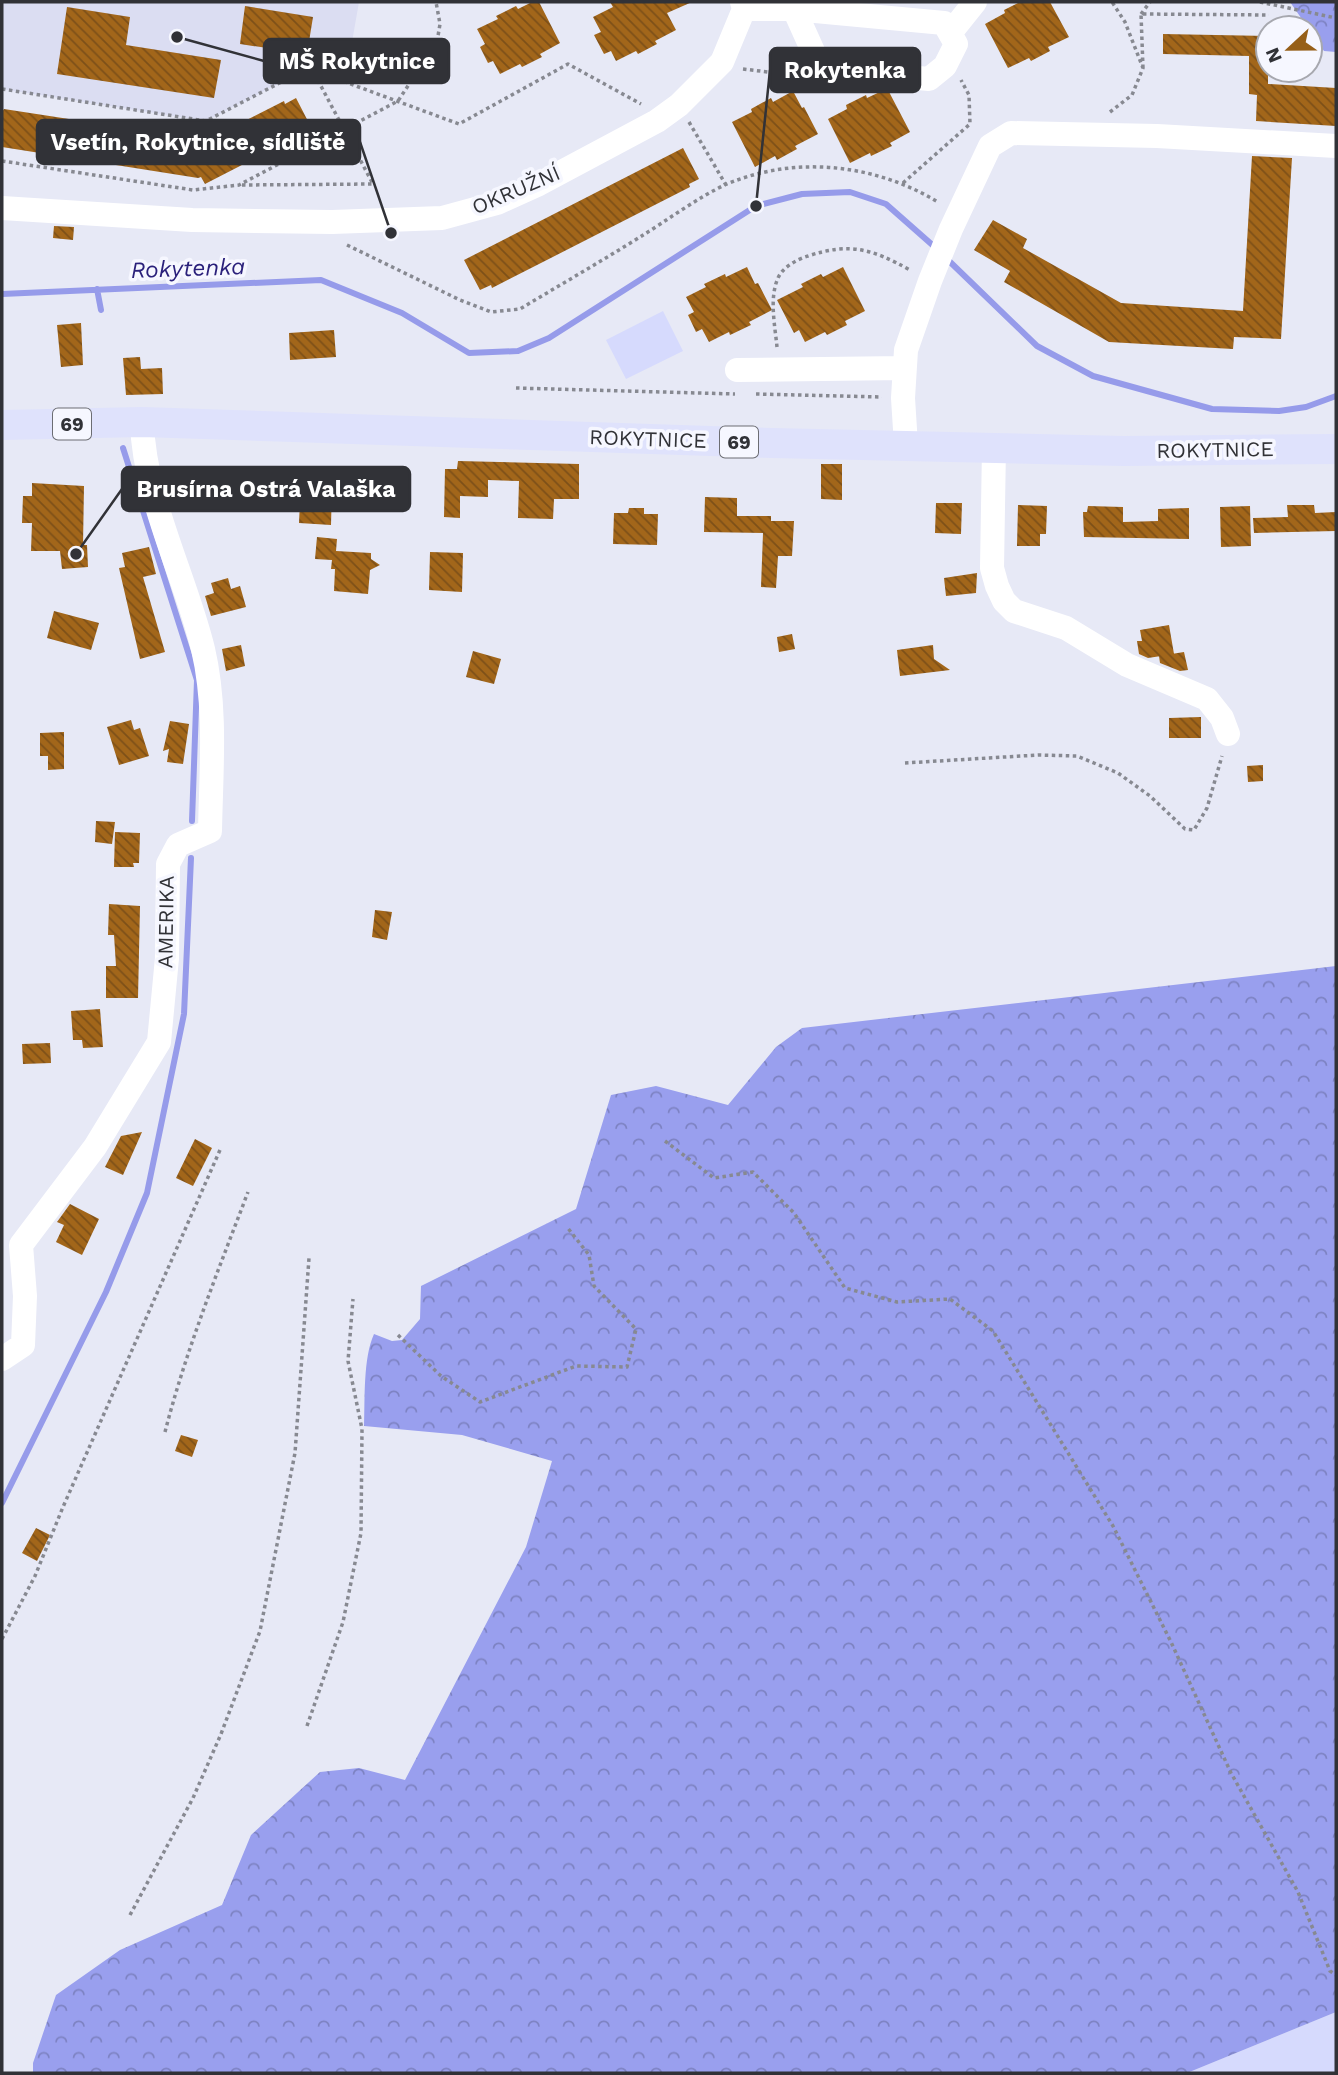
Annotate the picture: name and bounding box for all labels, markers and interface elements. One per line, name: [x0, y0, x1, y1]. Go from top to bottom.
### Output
north arrow: [1254, 14, 1324, 84]
callout: MŠ Rokytnice: [264, 39, 449, 83]
text: N: [1260, 44, 1287, 66]
text: MŠ Rokytnice: [279, 48, 435, 75]
callout: Rokytenka: [770, 48, 920, 92]
text: Rokytenka: [784, 57, 907, 84]
callout: Vsetín, Rokytnice, sídliště: [37, 120, 360, 164]
text: Vsetín, Rokytnice, sídliště: [51, 129, 345, 156]
street label: OKRUŽNÍ: [468, 160, 564, 219]
water label: Rokytenka: [130, 253, 246, 284]
road number: 69: [53, 408, 91, 440]
street label: ROKYTNICE: [589, 424, 707, 453]
road number: 69: [720, 426, 758, 458]
street label: ROKYTNICE: [1156, 436, 1274, 463]
callout: Brusírna Ostrá Valaška: [122, 467, 410, 511]
text: Brusírna Ostrá Valaška: [136, 476, 396, 503]
street label: AMERIKA: [152, 875, 179, 969]

